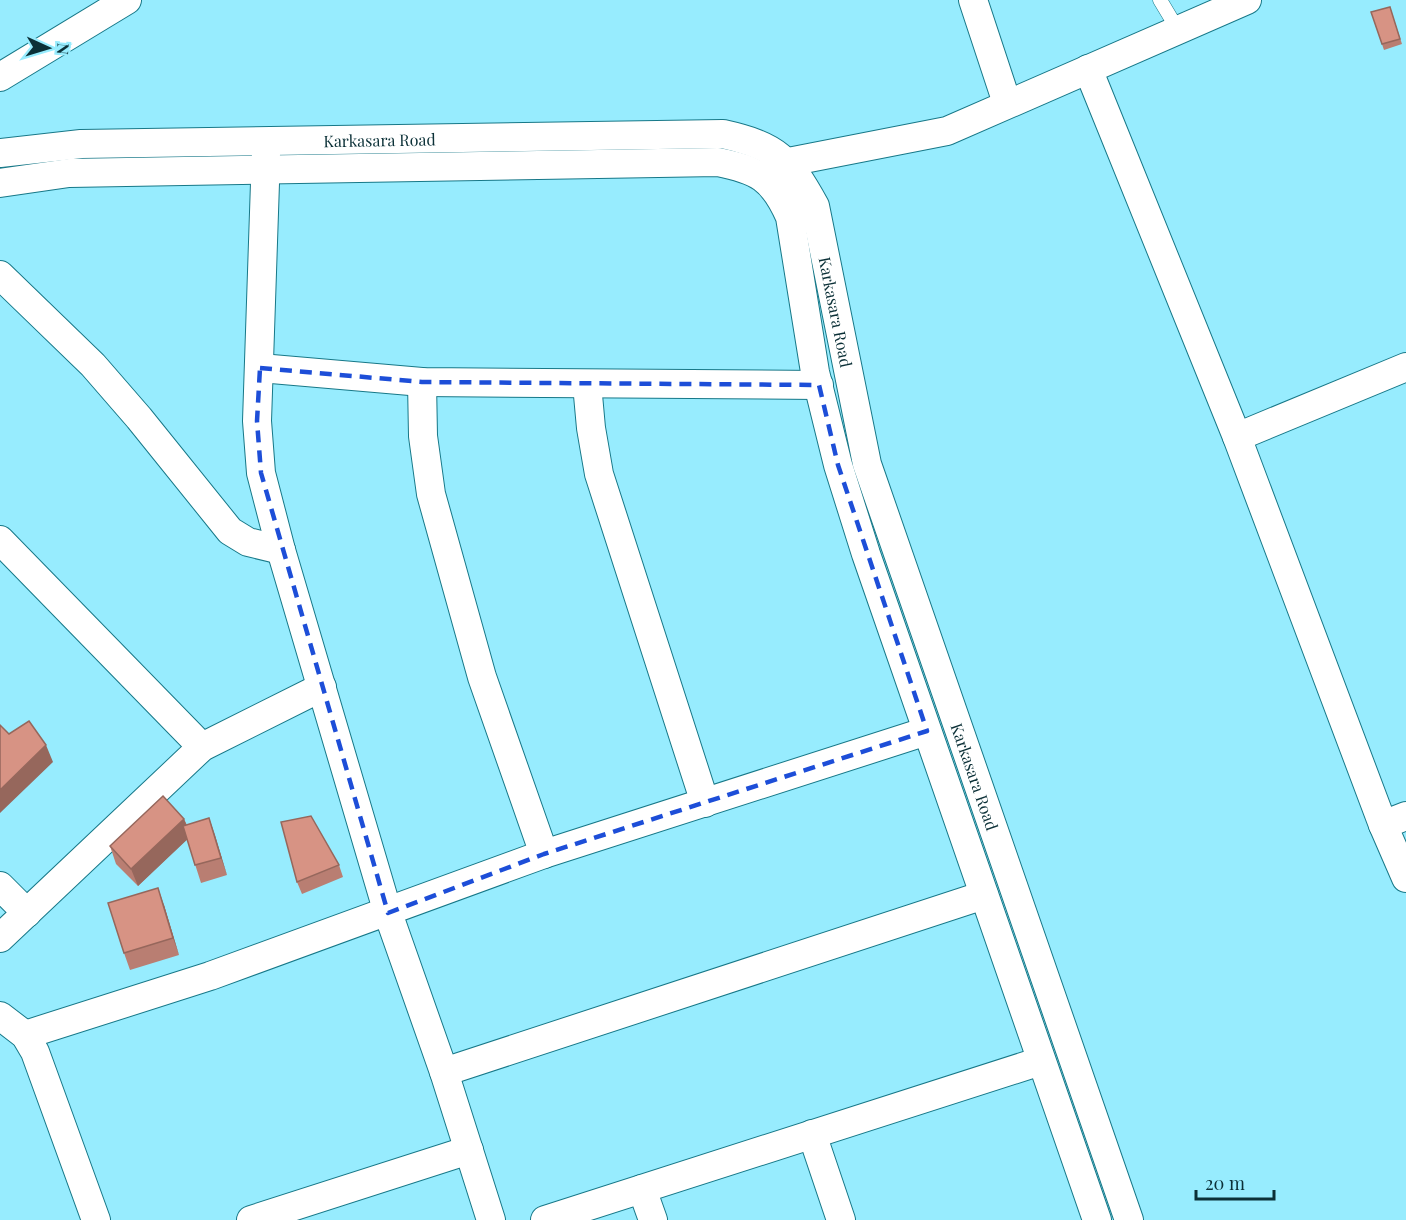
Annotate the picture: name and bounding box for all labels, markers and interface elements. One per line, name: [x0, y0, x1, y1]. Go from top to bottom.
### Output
north arrow: [18, 18, 78, 78]
text: N: [53, 43, 74, 56]
street label: Karkasara Road: [323, 128, 436, 151]
street label: Karkasara Road: [815, 255, 858, 369]
street label: Karkasara Road: [947, 720, 1004, 833]
scale bar: [1196, 1163, 1274, 1201]
text: 20 m: [1205, 1171, 1245, 1195]

